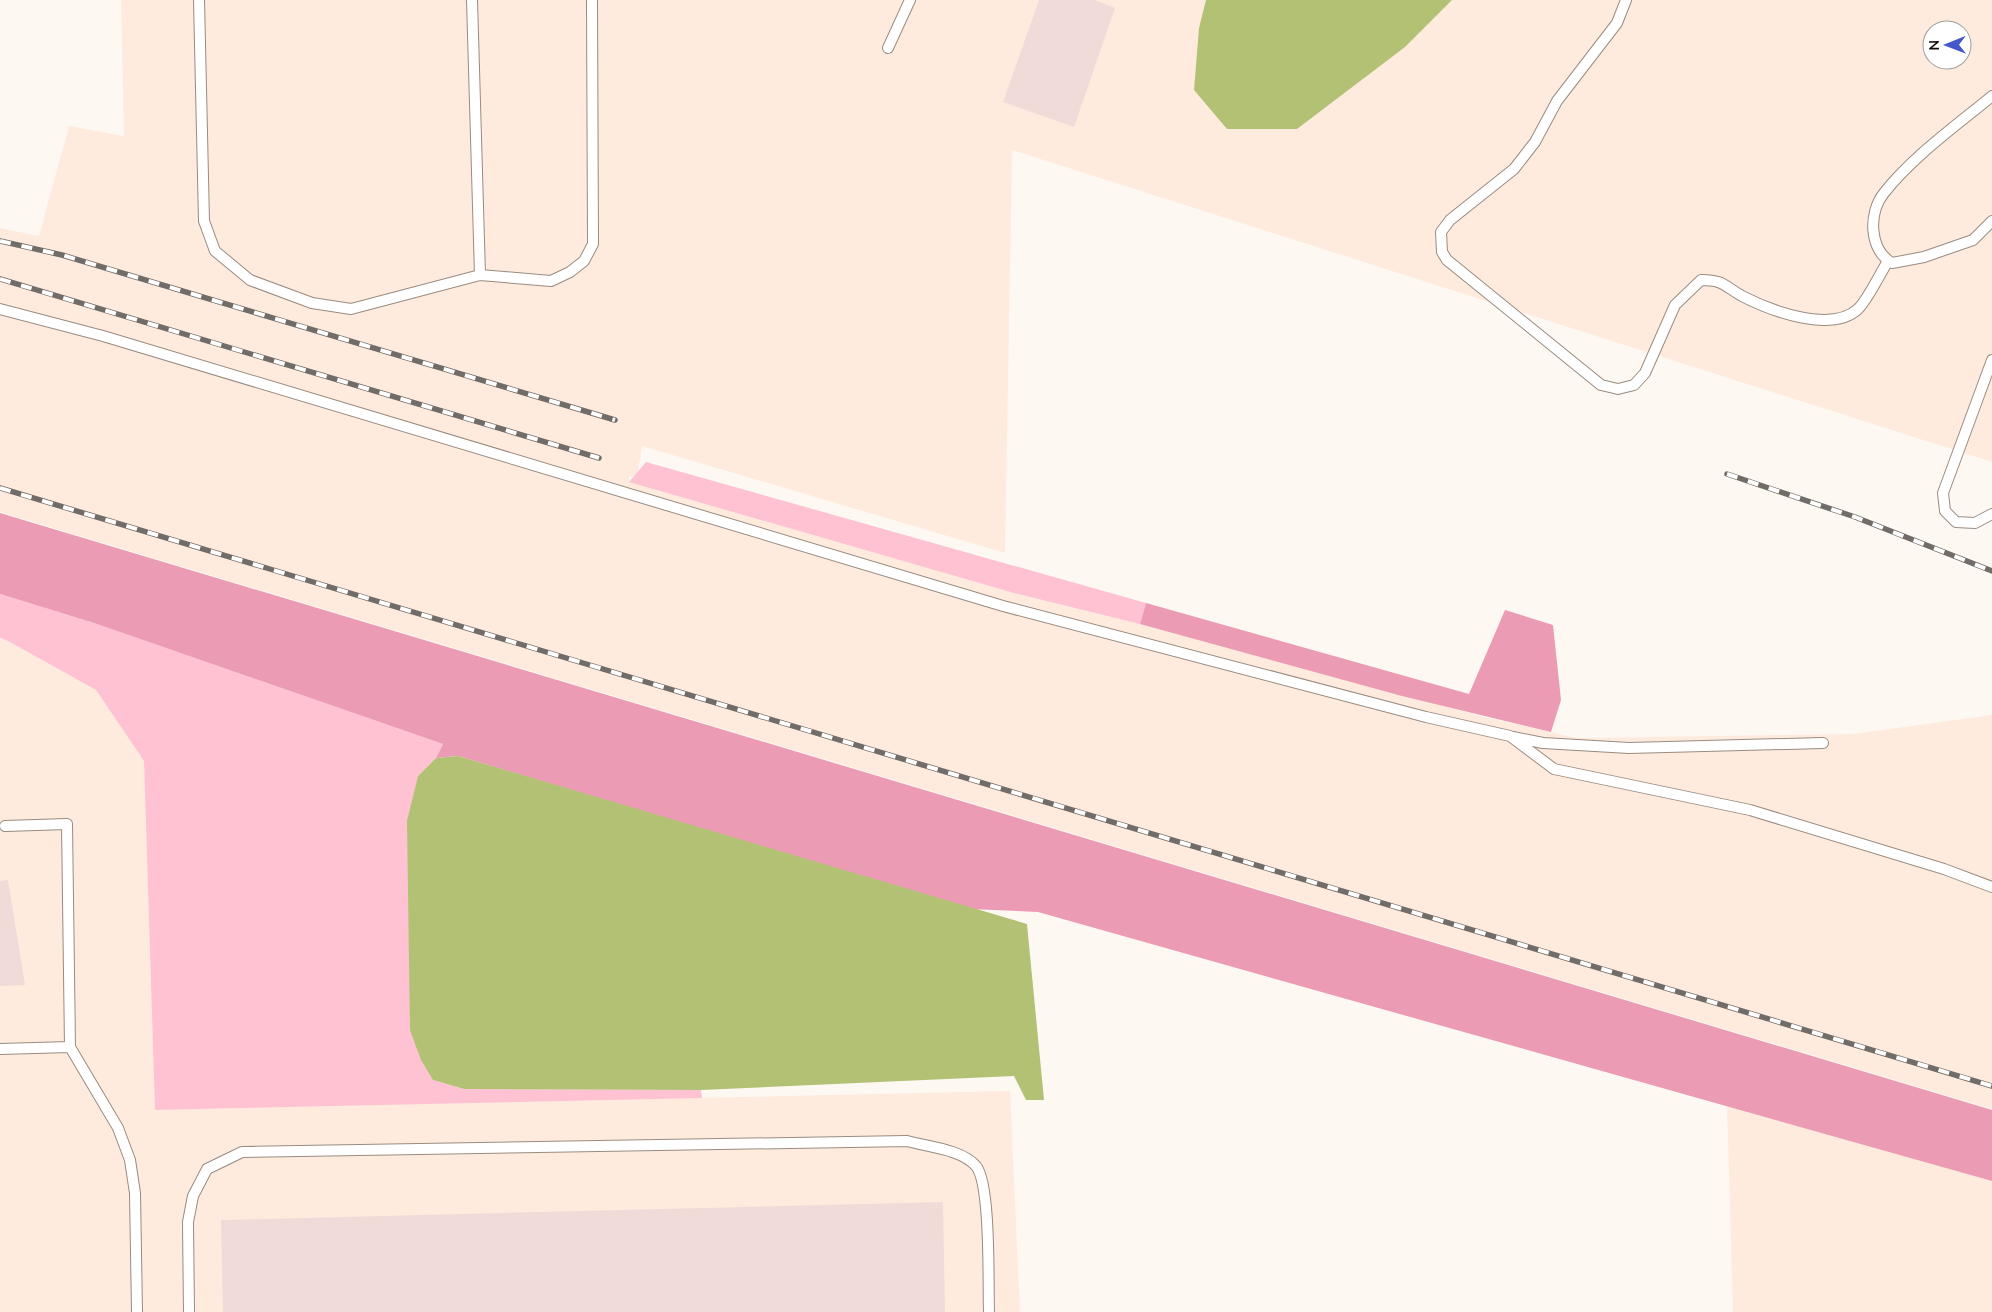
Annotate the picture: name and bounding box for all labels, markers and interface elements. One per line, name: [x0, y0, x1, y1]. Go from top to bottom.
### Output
north arrow: [1922, 20, 1972, 70]
text: N: [1925, 40, 1943, 51]

